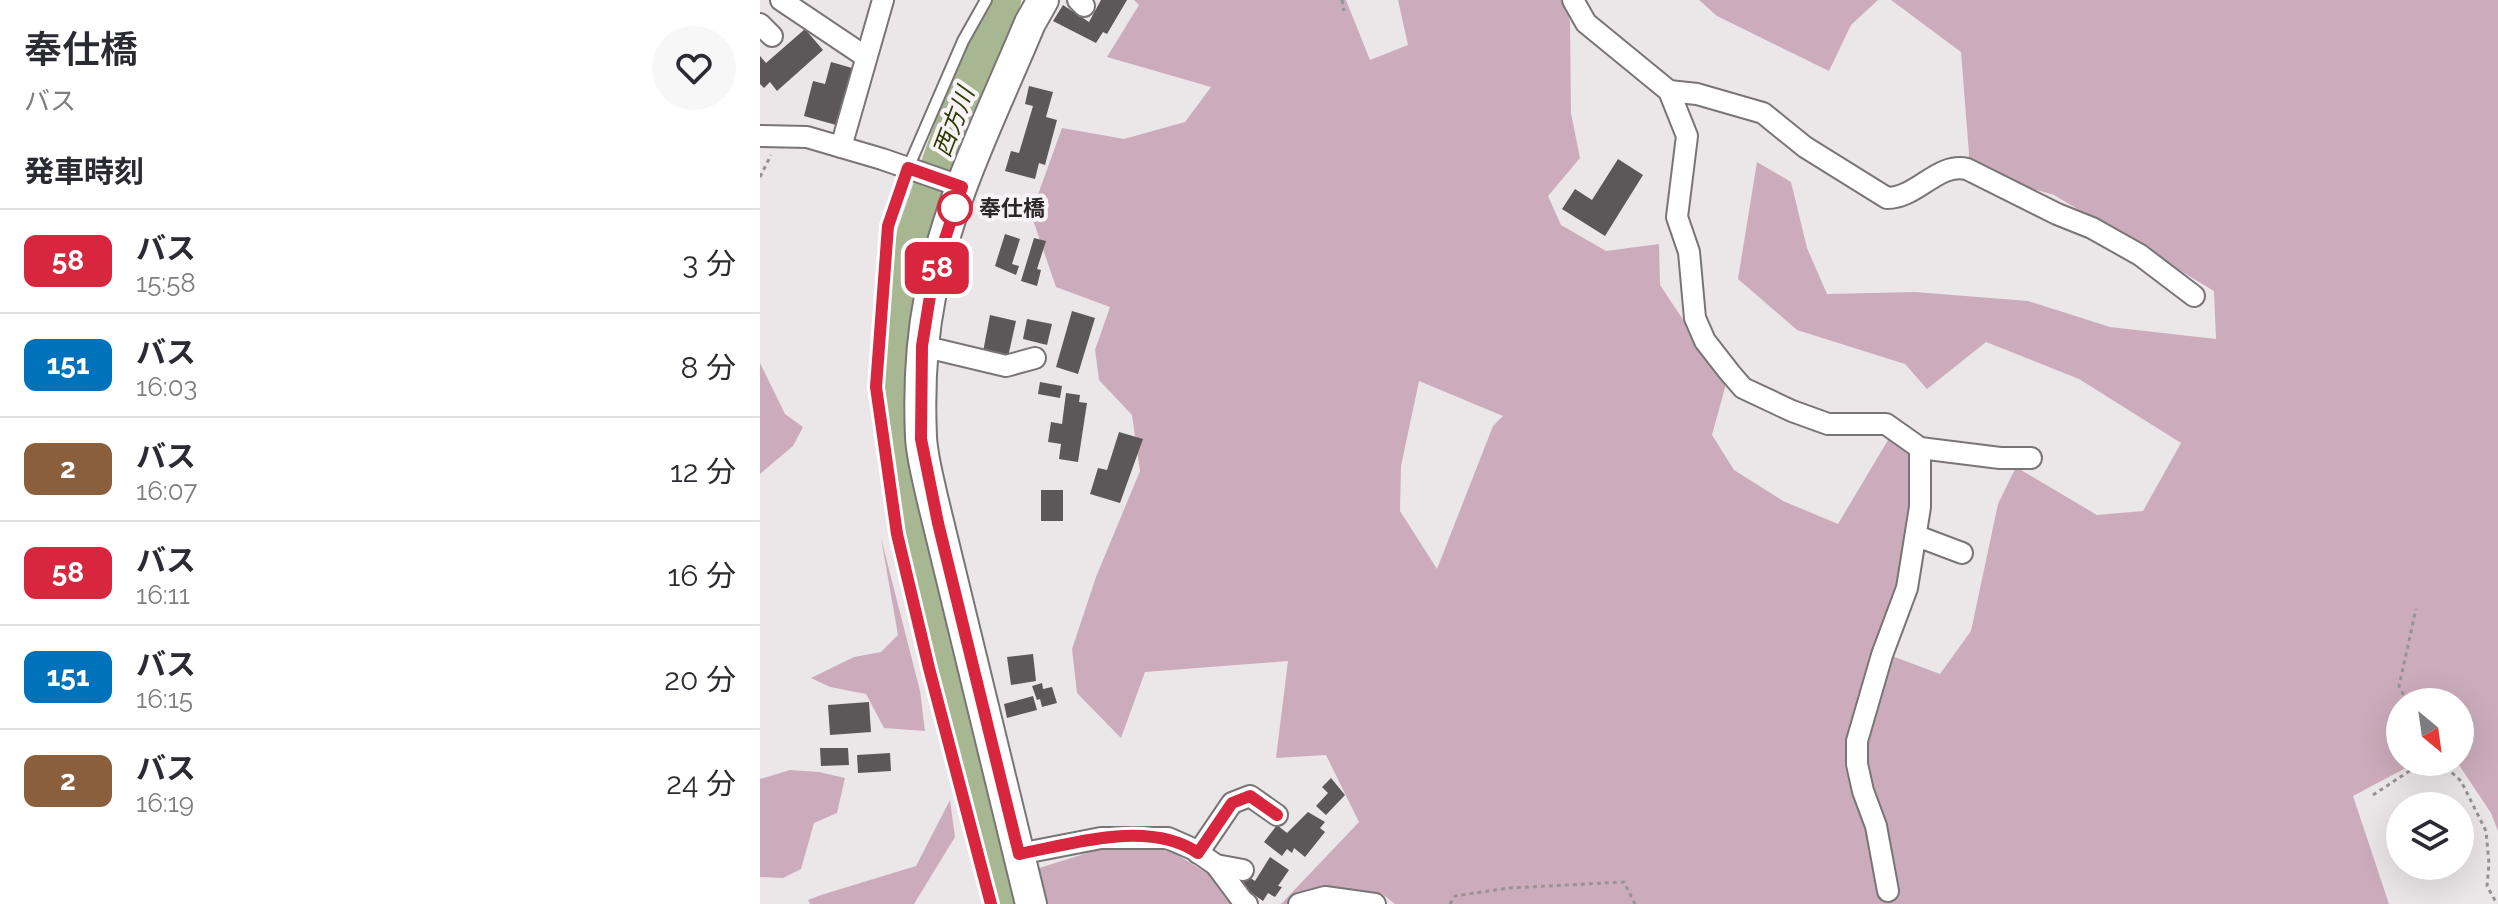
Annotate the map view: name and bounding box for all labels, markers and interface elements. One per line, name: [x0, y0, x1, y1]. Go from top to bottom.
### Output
button: heart: [652, 26, 736, 110]
text: 奉仕橋: [24, 27, 138, 72]
water label: 西方川: [927, 80, 981, 161]
text: バス: [24, 86, 76, 116]
text: 発車時刻: [24, 154, 144, 189]
marker: 奉仕橋: [938, 191, 972, 225]
place label: 奉仕橋: [979, 195, 1045, 221]
text: バス: [136, 231, 196, 266]
line badge: 58: [901, 242, 973, 294]
text: 58: [52, 244, 84, 277]
text: 3 分: [682, 246, 736, 281]
text: 58: [921, 251, 953, 284]
text: 15:58: [136, 268, 196, 298]
text: バス: [136, 335, 196, 370]
text: 151: [46, 348, 90, 381]
text: 8 分: [681, 350, 736, 385]
text: 16:03: [136, 372, 198, 402]
text: バス: [136, 439, 196, 474]
text: 2: [60, 452, 76, 485]
text: 12 分: [670, 454, 736, 489]
text: 16:07: [136, 476, 197, 506]
text: バス: [136, 543, 196, 578]
text: 58: [52, 556, 84, 589]
text: 16 分: [667, 558, 736, 593]
text: 16:11: [136, 580, 190, 610]
text: バス: [136, 647, 196, 682]
text: 151: [46, 660, 90, 693]
text: 20 分: [664, 662, 736, 697]
text: 16:15: [136, 684, 193, 714]
north arrow: [2386, 688, 2474, 776]
map controls: [2386, 688, 2474, 880]
text: バス: [136, 751, 196, 786]
text: 2: [60, 764, 76, 797]
text: 24 分: [666, 766, 736, 801]
text: 16:19: [136, 788, 194, 818]
button: layers: [2386, 792, 2474, 880]

